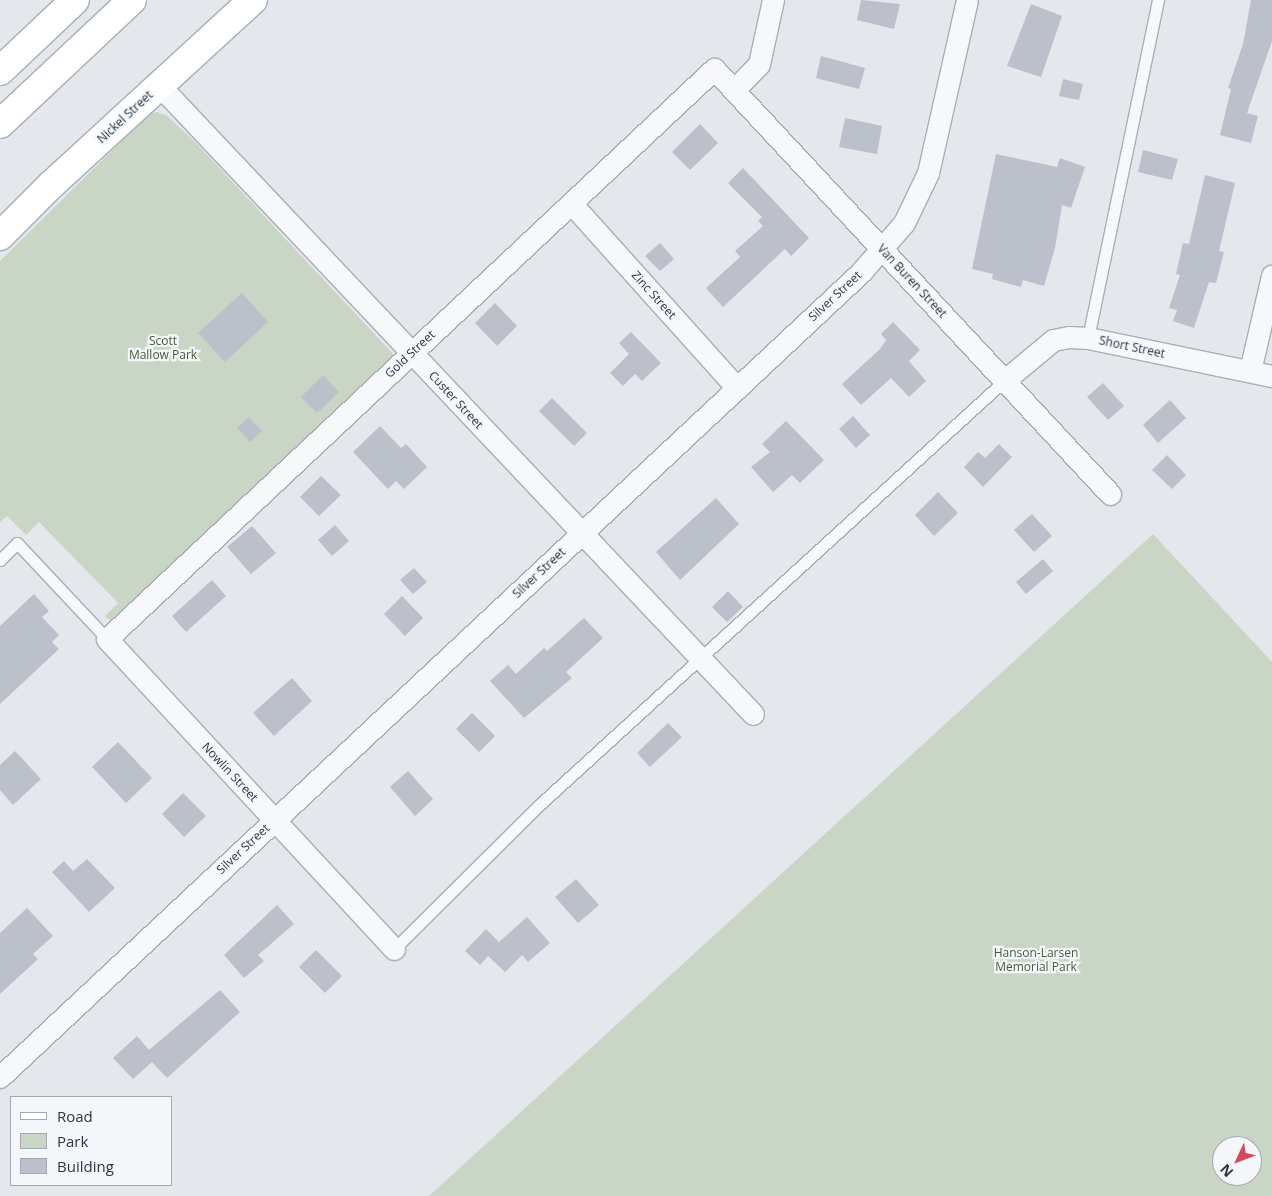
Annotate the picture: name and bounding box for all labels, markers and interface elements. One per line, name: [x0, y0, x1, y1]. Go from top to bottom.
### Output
street label: Nickel Street: [94, 88, 156, 146]
street label: Van Buren Street: [874, 241, 950, 321]
street label: Zinc Street: [629, 268, 679, 322]
street label: Silver Street: [806, 268, 864, 324]
street label: Gold Street: [382, 327, 438, 381]
street label: Short Street: [1098, 333, 1166, 361]
park label: Scott Mallow Park: [129, 334, 197, 362]
street label: Custer Street: [426, 368, 486, 432]
street label: Silver Street: [510, 545, 568, 601]
street label: Nowlin Street: [199, 739, 261, 805]
street label: Silver Street: [214, 821, 272, 877]
park label: Hanson-Larsen Memorial Park: [994, 946, 1078, 974]
legend: [10, 1096, 172, 1186]
text: Road: [57, 1106, 93, 1126]
text: Park: [57, 1131, 88, 1151]
north arrow: [1212, 1136, 1262, 1186]
text: Building: [57, 1156, 114, 1176]
text: N: [1216, 1160, 1237, 1182]

